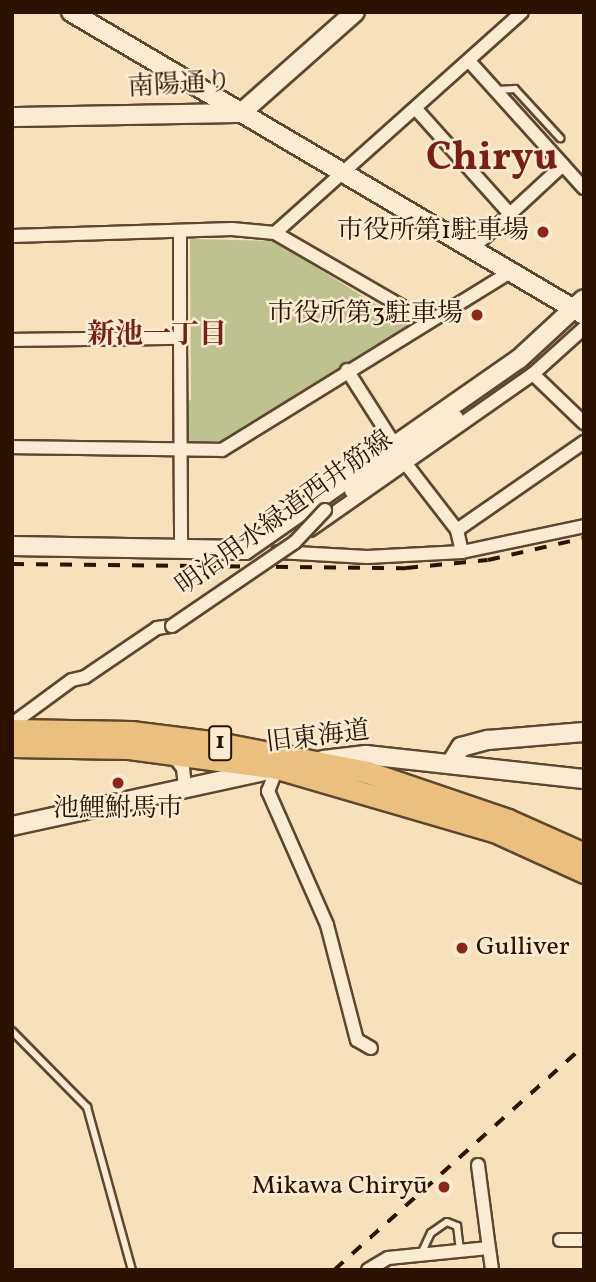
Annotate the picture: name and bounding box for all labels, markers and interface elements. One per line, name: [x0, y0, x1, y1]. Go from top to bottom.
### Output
street label: 南陽通り: [127, 68, 233, 104]
district label: Chiryu: [426, 135, 558, 183]
place label: 市役所第1駐車場: [337, 216, 529, 248]
marker: 市役所第1駐車場: [535, 224, 551, 240]
place label: 市役所第3駐車場: [268, 299, 463, 331]
marker: 市役所第3駐車場: [469, 307, 485, 323]
district label: 新池一丁目: [87, 319, 227, 353]
street label: 明治用水緑道西井筋線: [171, 425, 399, 603]
street label: 旧東海道: [264, 716, 372, 760]
road number: 1: [208, 722, 232, 764]
marker: 池鯉鮒馬市: [110, 775, 126, 791]
place label: 池鯉鮒馬市: [53, 794, 183, 826]
place label: Gulliver: [476, 932, 570, 964]
marker: Gulliver: [454, 940, 470, 956]
place label: Mikawa Chiryū: [251, 1171, 428, 1203]
marker: Mikawa Chiryū: [434, 1177, 454, 1197]

